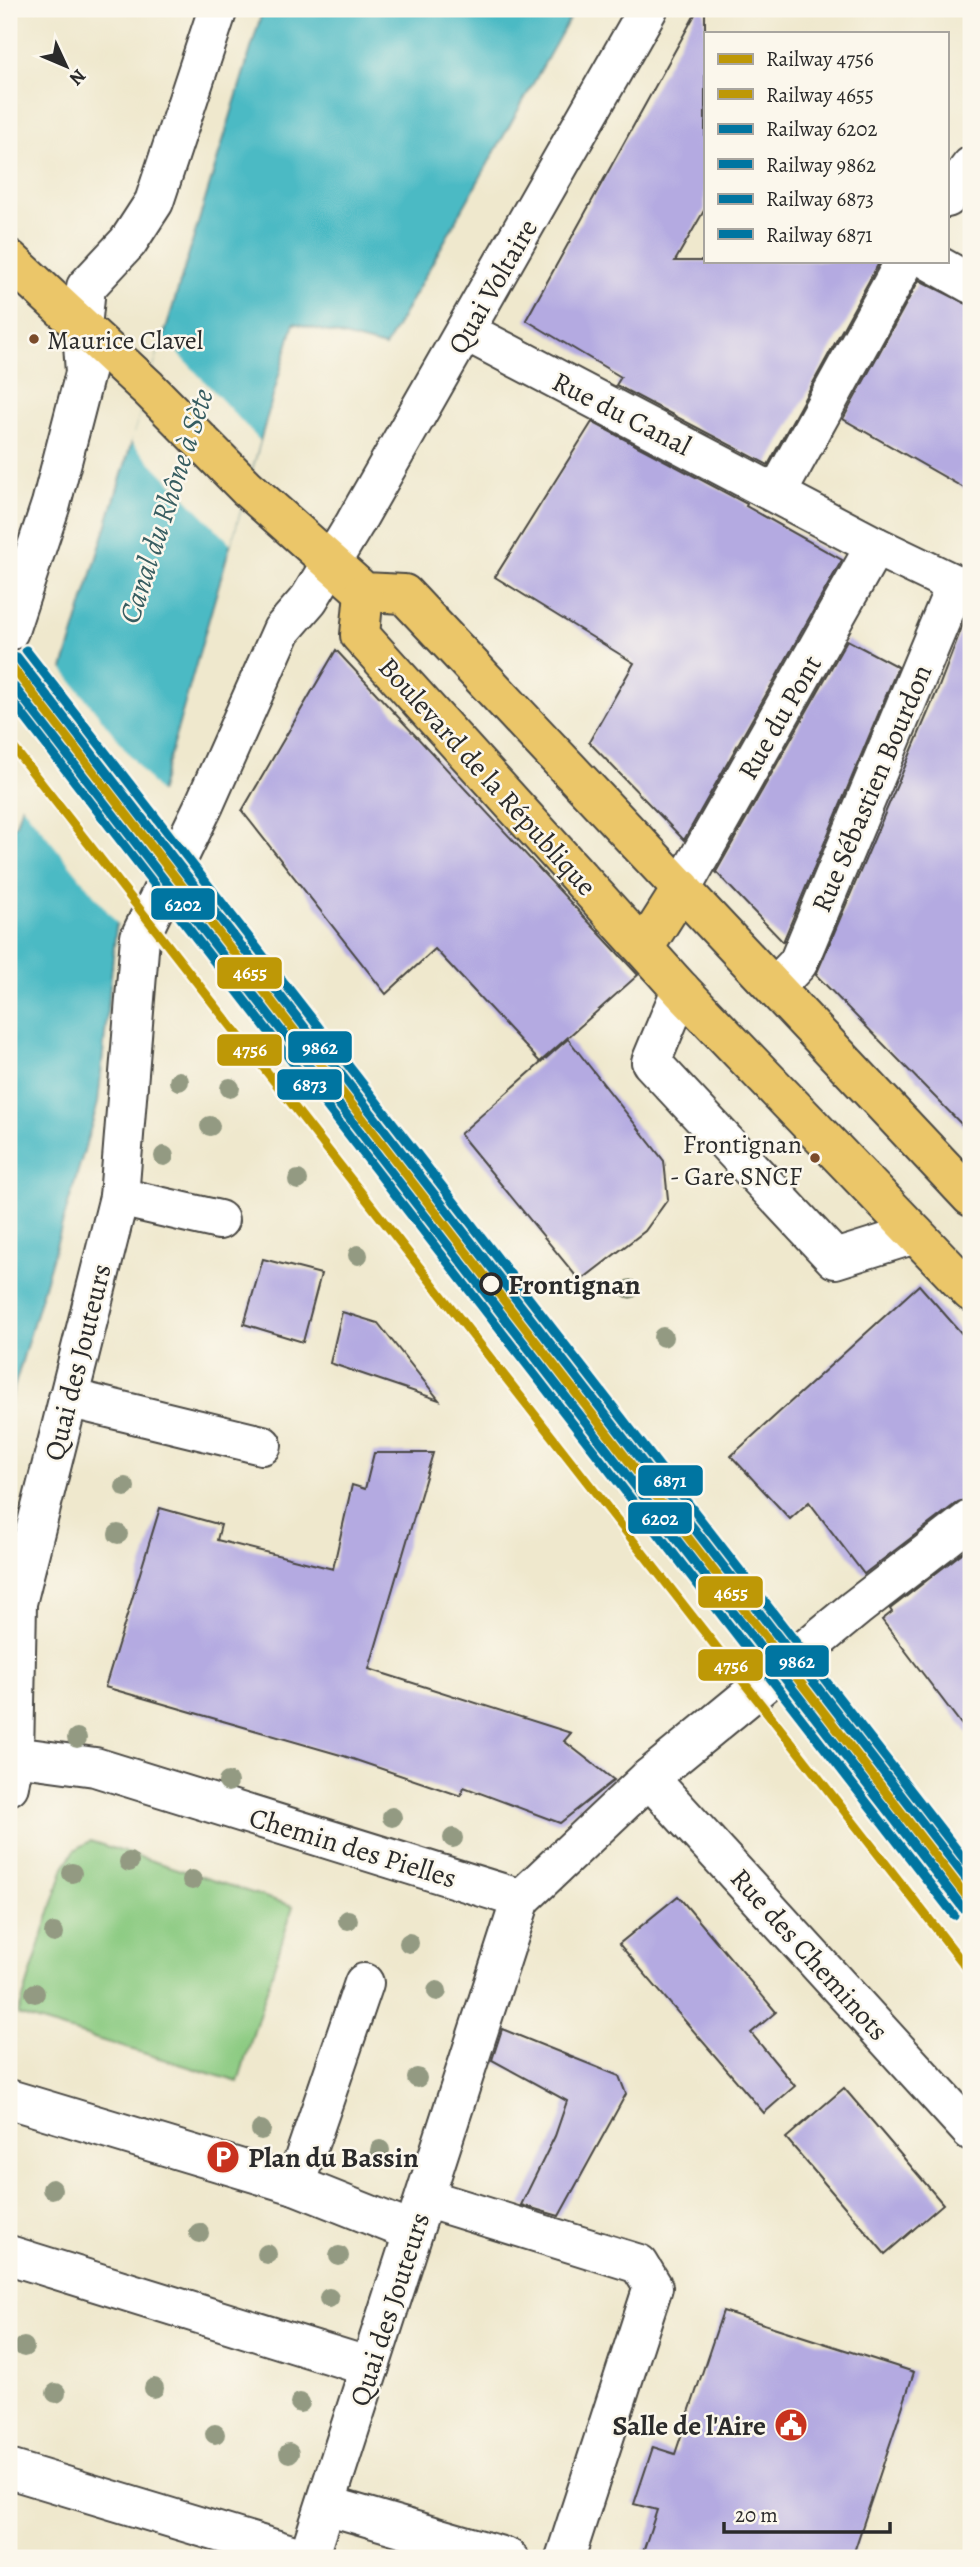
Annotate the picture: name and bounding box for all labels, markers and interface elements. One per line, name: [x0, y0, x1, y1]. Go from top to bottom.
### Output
north arrow: [32, 32, 102, 102]
legend: [704, 32, 948, 262]
text: Railway 4756: [766, 45, 874, 73]
text: N: [63, 63, 92, 91]
text: Railway 4655: [766, 81, 874, 109]
text: Railway 6202: [766, 115, 877, 143]
text: Railway 9862: [766, 151, 876, 179]
text: Railway 6873: [766, 185, 874, 213]
street label: Quai Voltaire: [439, 212, 547, 361]
text: Railway 6871: [766, 221, 873, 249]
place label: Maurice Clavel: [47, 323, 203, 358]
marker: Maurice Clavel: [27, 332, 41, 346]
street label: Rue du Canal: [546, 363, 698, 465]
water label: Canal du Rhône à Sète: [109, 383, 223, 628]
street label: Rue du Pont: [729, 648, 831, 787]
street label: Boulevard de la République: [370, 649, 605, 904]
street label: Rue Sébastien Bourdon: [803, 659, 941, 918]
line badge: 6202: [150, 887, 216, 921]
text: 6202: [165, 892, 201, 918]
line badge: 4655: [216, 956, 283, 990]
text: 4655: [233, 960, 267, 986]
line badge: 9862: [287, 1030, 353, 1064]
line badge: 4756: [216, 1033, 283, 1067]
text: 9862: [302, 1035, 338, 1061]
text: 4756: [233, 1037, 267, 1063]
line badge: 6873: [276, 1068, 343, 1101]
text: 6873: [293, 1072, 327, 1098]
place label: Frontignan - Gare SNCF: [670, 1127, 802, 1194]
marker: Frontignan - Gare SNCF: [808, 1151, 822, 1165]
street label: Quai des Jouteurs: [35, 1260, 121, 1465]
place label: Frontignan: [508, 1266, 641, 1304]
marker: Frontignan: [480, 1273, 502, 1295]
line badge: 6871: [637, 1464, 704, 1497]
text: 6871: [654, 1468, 687, 1494]
line badge: 6202: [627, 1501, 693, 1535]
text: 6202: [642, 1506, 678, 1532]
line badge: 4655: [697, 1575, 764, 1609]
text: 4655: [714, 1580, 748, 1606]
line badge: 9862: [764, 1644, 830, 1678]
line badge: 4756: [697, 1648, 764, 1682]
text: 9862: [779, 1649, 815, 1675]
text: 4756: [714, 1653, 748, 1679]
street label: Chemin des Pielles: [245, 1798, 461, 1897]
street label: Rue des Cheminots: [722, 1860, 897, 2049]
parking icon: Plan du Bassin: [204, 2138, 242, 2176]
place label: Plan du Bassin: [248, 2139, 419, 2177]
street label: Quai des Jouteurs: [341, 2208, 439, 2411]
public building icon: Salle de l'Aire: [772, 2406, 810, 2444]
place label: Salle de l'Aire: [612, 2407, 766, 2445]
scale bar: [724, 2490, 891, 2534]
text: 20 m: [735, 2501, 778, 2529]

